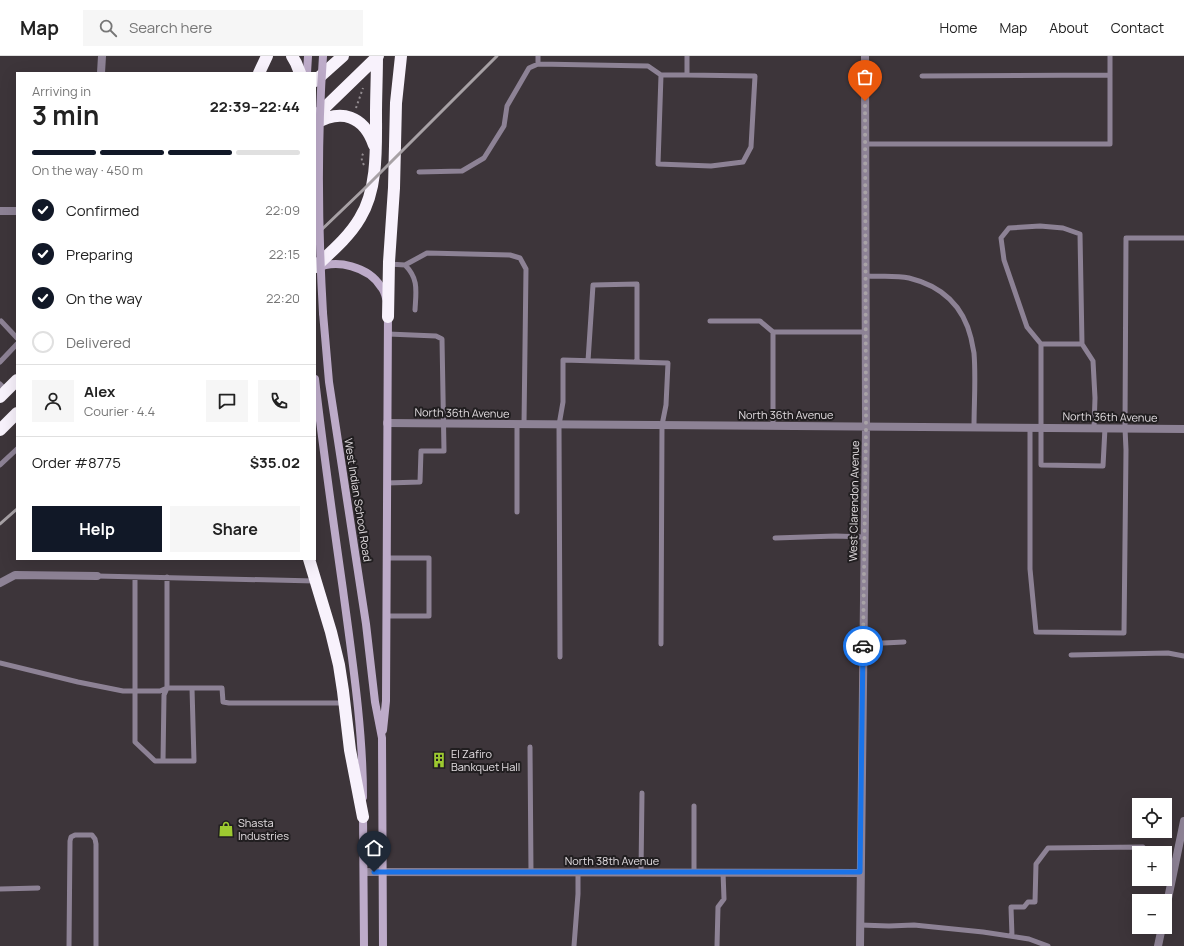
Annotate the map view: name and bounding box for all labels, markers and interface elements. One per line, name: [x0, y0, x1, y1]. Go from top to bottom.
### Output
search box: [83, 10, 363, 46]
text: Map: [20, 15, 59, 41]
icon: search: [97, 17, 119, 39]
text: Search here: [129, 17, 212, 38]
text: Home: [940, 18, 977, 37]
text: Map: [999, 18, 1027, 37]
text: About: [1049, 18, 1089, 37]
text: Contact: [1111, 18, 1164, 37]
pin: [848, 60, 882, 101]
icon: bag: [854, 66, 876, 88]
text: Arriving in: [32, 82, 91, 100]
text: 22:39–22:44: [210, 96, 300, 117]
text: 3 min: [32, 97, 99, 133]
text: On the way · 450 m: [32, 161, 143, 179]
icon: check: [32, 199, 54, 221]
text: Confirmed: [66, 200, 139, 221]
text: 22:09: [265, 201, 300, 219]
icon: check: [32, 243, 54, 265]
text: Preparing: [66, 244, 133, 265]
text: 22:15: [269, 245, 300, 263]
icon: check: [32, 287, 54, 309]
text: On the way: [66, 288, 142, 309]
text: 22:20: [266, 289, 300, 307]
text: Delivered: [66, 332, 131, 353]
button: person: [32, 380, 74, 422]
button: chat: [206, 380, 248, 422]
button: phone: [258, 380, 300, 422]
text: Alex: [84, 381, 115, 402]
text: Courier · 4.4: [84, 402, 155, 420]
street label: North 36th Avenue: [414, 404, 510, 421]
street label: North 36th Avenue: [739, 407, 834, 422]
street label: North 36th Avenue: [1062, 408, 1158, 425]
street label: West Indian School Road: [341, 437, 376, 563]
street label: West Clarendon Avenue: [845, 440, 862, 562]
text: Order #8775: [32, 452, 121, 473]
text: $35.02: [250, 452, 300, 473]
button: Help: [32, 506, 162, 552]
button: Share: [170, 506, 300, 552]
courier: [843, 626, 883, 666]
icon: car: [852, 635, 874, 657]
place label: El Zafiro Bankquet Hall: [451, 746, 520, 774]
building icon: El Zafiro Bankquet Hall: [430, 751, 448, 769]
map controls: [1132, 798, 1172, 934]
button: locate: [1132, 798, 1172, 838]
place label: Shasta Industries: [238, 815, 289, 843]
shop icon: Shasta Industries: [217, 820, 235, 838]
pin: [357, 831, 391, 872]
icon: home: [363, 837, 385, 859]
button: +: [1132, 846, 1172, 886]
street label: North 38th Avenue: [565, 853, 660, 868]
button: −: [1132, 894, 1172, 934]

